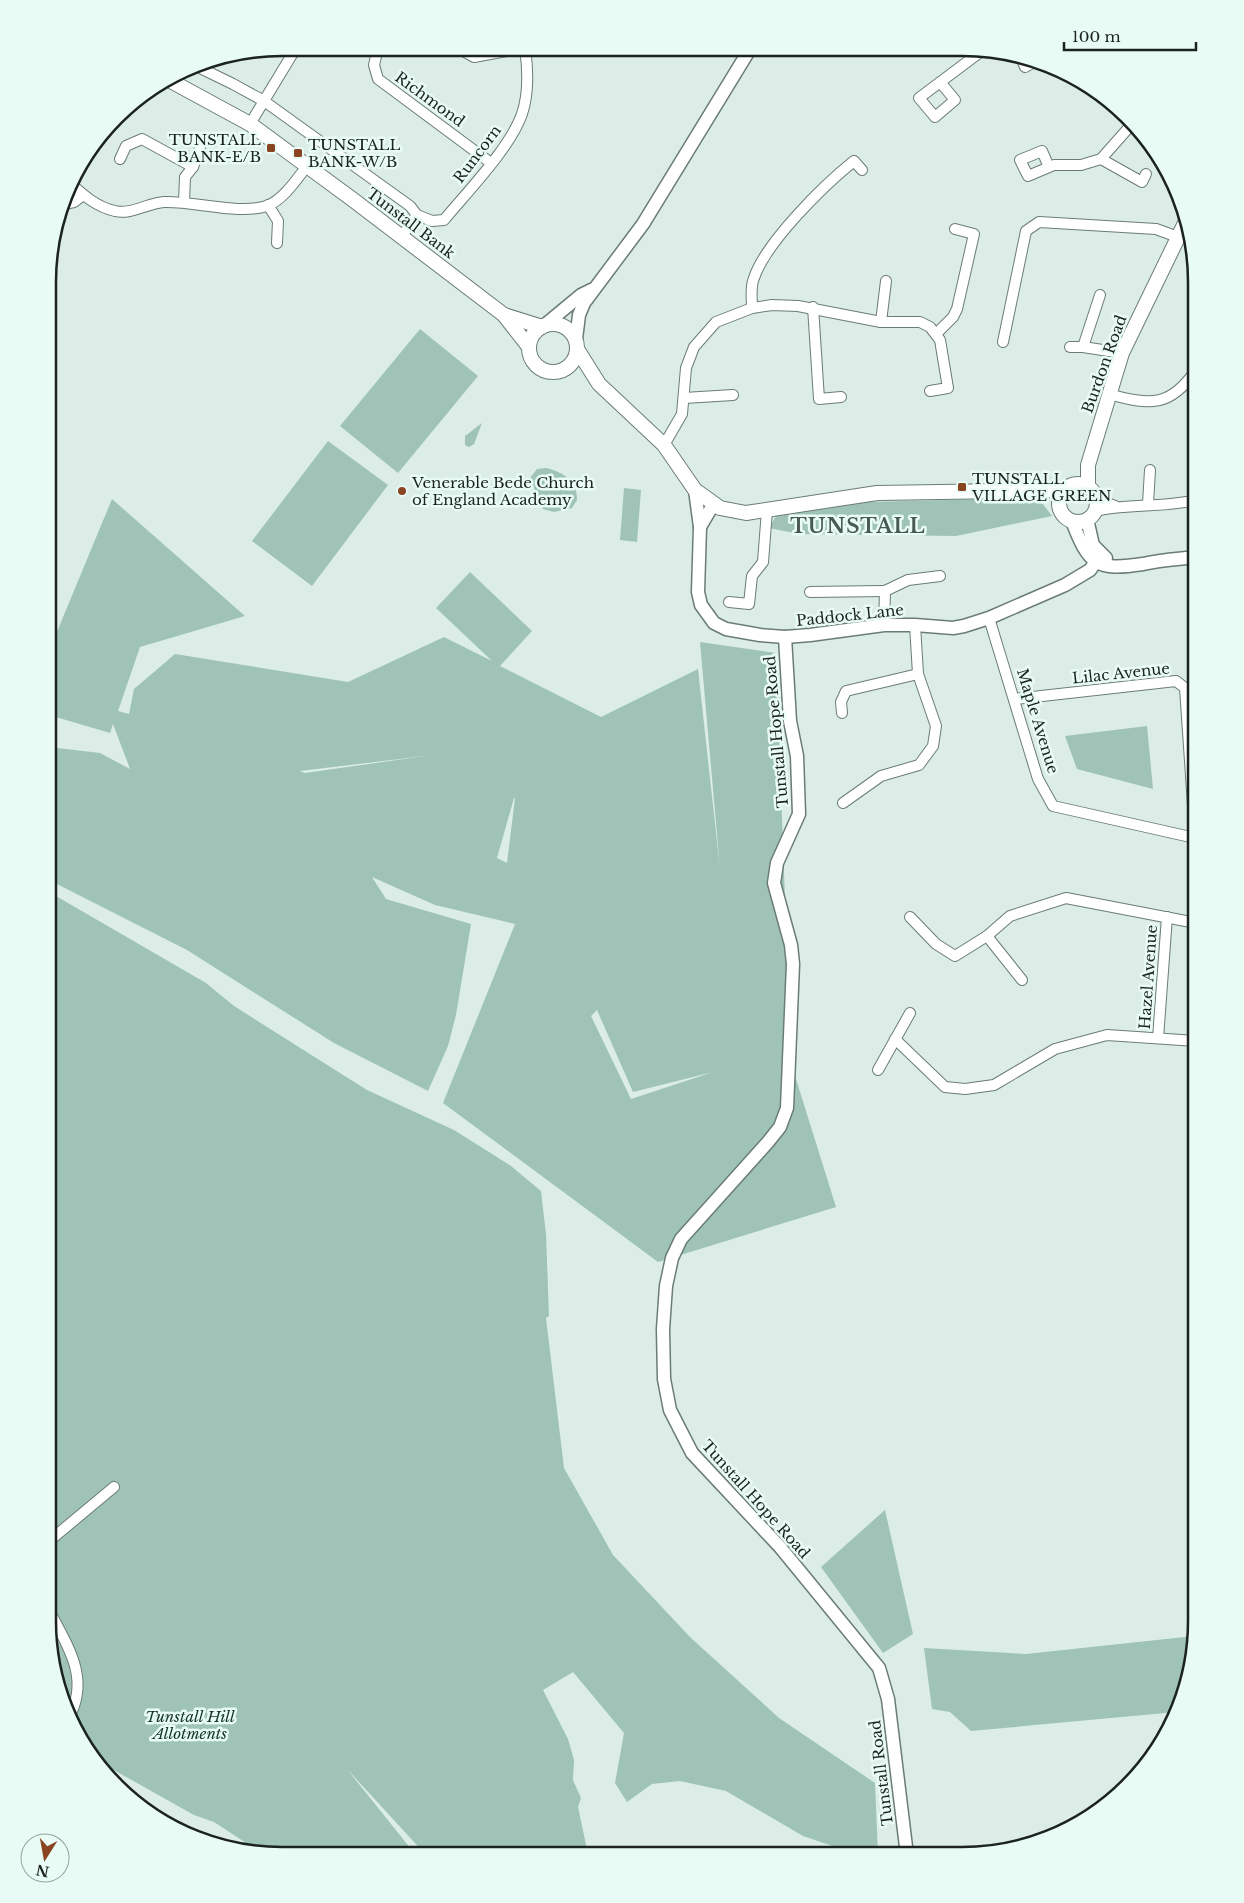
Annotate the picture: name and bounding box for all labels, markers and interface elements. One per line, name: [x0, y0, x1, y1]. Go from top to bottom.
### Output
scale bar: [1064, 20, 1196, 52]
text: 100 m: [1072, 27, 1121, 46]
street label: Richmond: [391, 67, 469, 131]
street label: Runcorn: [449, 121, 505, 187]
place label: TUNSTALL BANK-E/B: [169, 130, 261, 166]
place label: TUNSTALL BANK-W/B: [308, 135, 400, 171]
marker: TUNSTALL BANK-E/B: [265, 142, 277, 154]
marker: TUNSTALL BANK-W/B: [292, 147, 304, 159]
street label: Tunstall Bank: [363, 184, 460, 263]
street label: Burdon Road: [1077, 312, 1131, 416]
place label: TUNSTALL VILLAGE GREEN: [971, 469, 1112, 505]
place label: Venerable Bede Church of England Academy: [411, 473, 594, 509]
marker: TUNSTALL VILLAGE GREEN: [956, 481, 968, 493]
marker: Venerable Bede Church of England Academy: [396, 485, 408, 497]
district label: TUNSTALL: [790, 514, 926, 538]
street label: Paddock Lane: [795, 600, 905, 630]
street label: Tunstall Hope Road: [760, 655, 792, 809]
street label: Lilac Avenue: [1071, 658, 1171, 688]
street label: Maple Avenue: [1013, 666, 1063, 776]
street label: Hazel Avenue: [1135, 924, 1161, 1030]
street label: Tunstall Hope Road: [698, 1436, 814, 1562]
park label: Tunstall Hill Allotments: [145, 1707, 235, 1743]
street label: Tunstall Road: [865, 1719, 897, 1827]
north arrow: [20, 1833, 70, 1883]
text: N: [34, 1861, 51, 1881]

